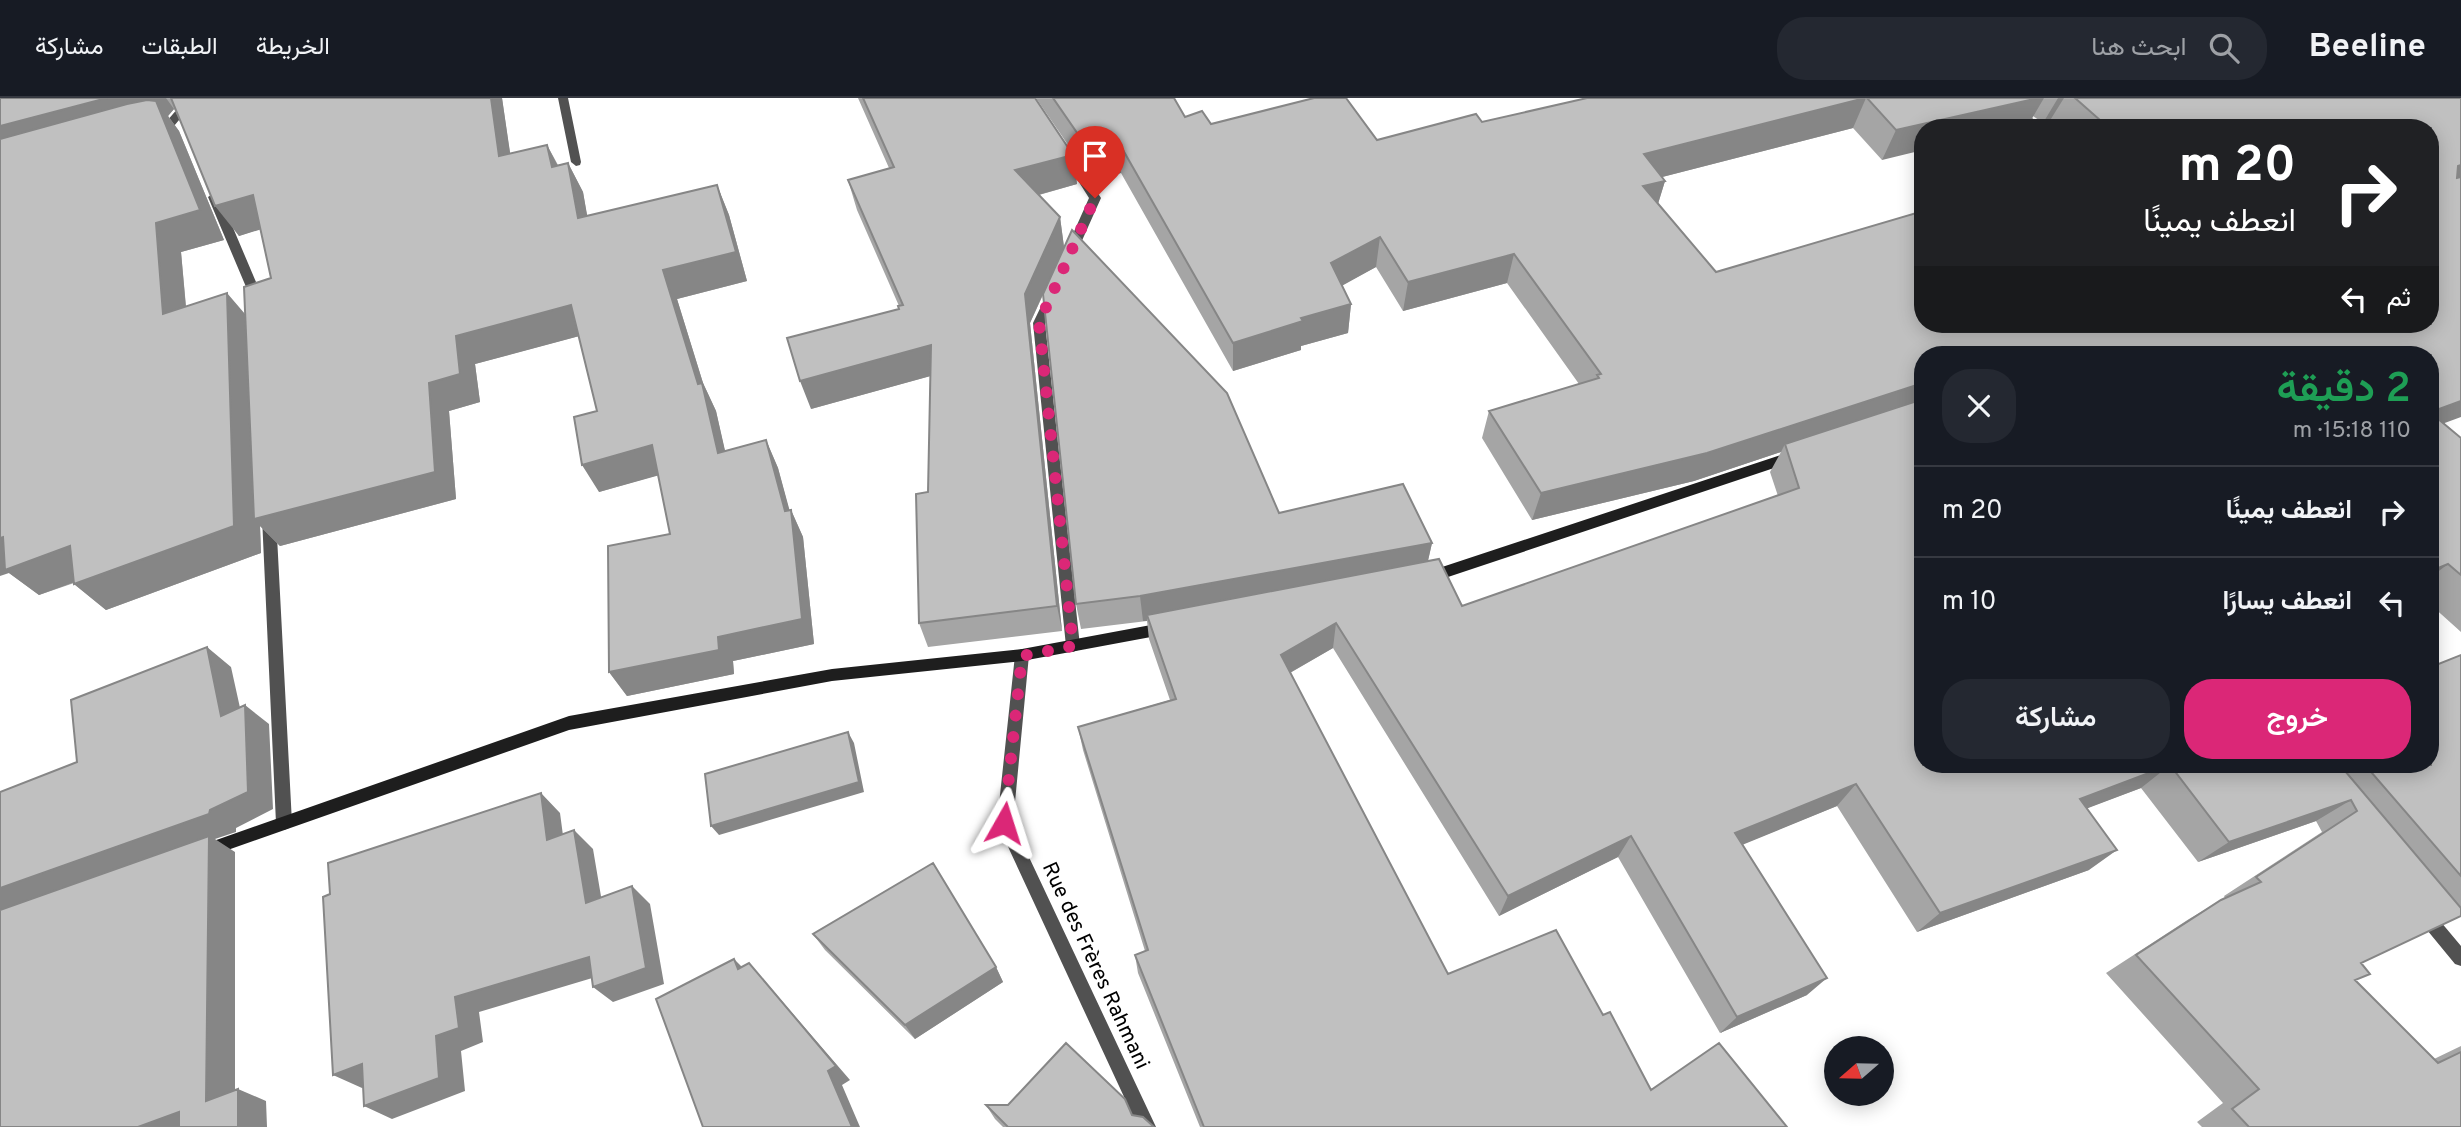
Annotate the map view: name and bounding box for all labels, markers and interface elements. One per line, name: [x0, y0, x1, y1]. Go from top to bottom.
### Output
search box: [1777, 17, 2267, 80]
text: Beeline: [2309, 27, 2426, 69]
icon: search: [2205, 29, 2243, 67]
text: ابحث هنا: [2091, 32, 2187, 65]
text: مشاركة: [35, 33, 103, 63]
text: الطبقات: [141, 33, 218, 63]
text: الخريطة: [256, 33, 330, 63]
pin: [1065, 126, 1125, 198]
icon: arrive: [1076, 137, 1114, 175]
text: 20 m: [2179, 137, 2296, 199]
icon: right: [2320, 147, 2411, 238]
text: انعطف يمينًا: [2143, 203, 2296, 243]
icon: left: [2335, 280, 2373, 318]
text: ثم: [2387, 283, 2411, 316]
text: 2 دقيقة: [2276, 364, 2411, 417]
button: close: [1942, 369, 2016, 443]
text: 110 m · 15:18: [2293, 417, 2411, 446]
icon: right: [2373, 493, 2411, 531]
text: 20 m: [1942, 495, 2003, 528]
text: انعطف يمينًا: [2226, 495, 2352, 528]
icon: left: [2373, 584, 2411, 622]
text: 10 m: [1942, 586, 1997, 619]
text: انعطف يسارًا: [2222, 586, 2352, 619]
button: مشاركة: [1942, 679, 2170, 759]
button: خروج: [2184, 679, 2411, 759]
position arrow: [967, 786, 1041, 860]
street label: Rue des Frères Rahmani: [1035, 858, 1155, 1074]
north arrow: [1824, 1036, 1894, 1106]
map controls: [1824, 1036, 1894, 1106]

